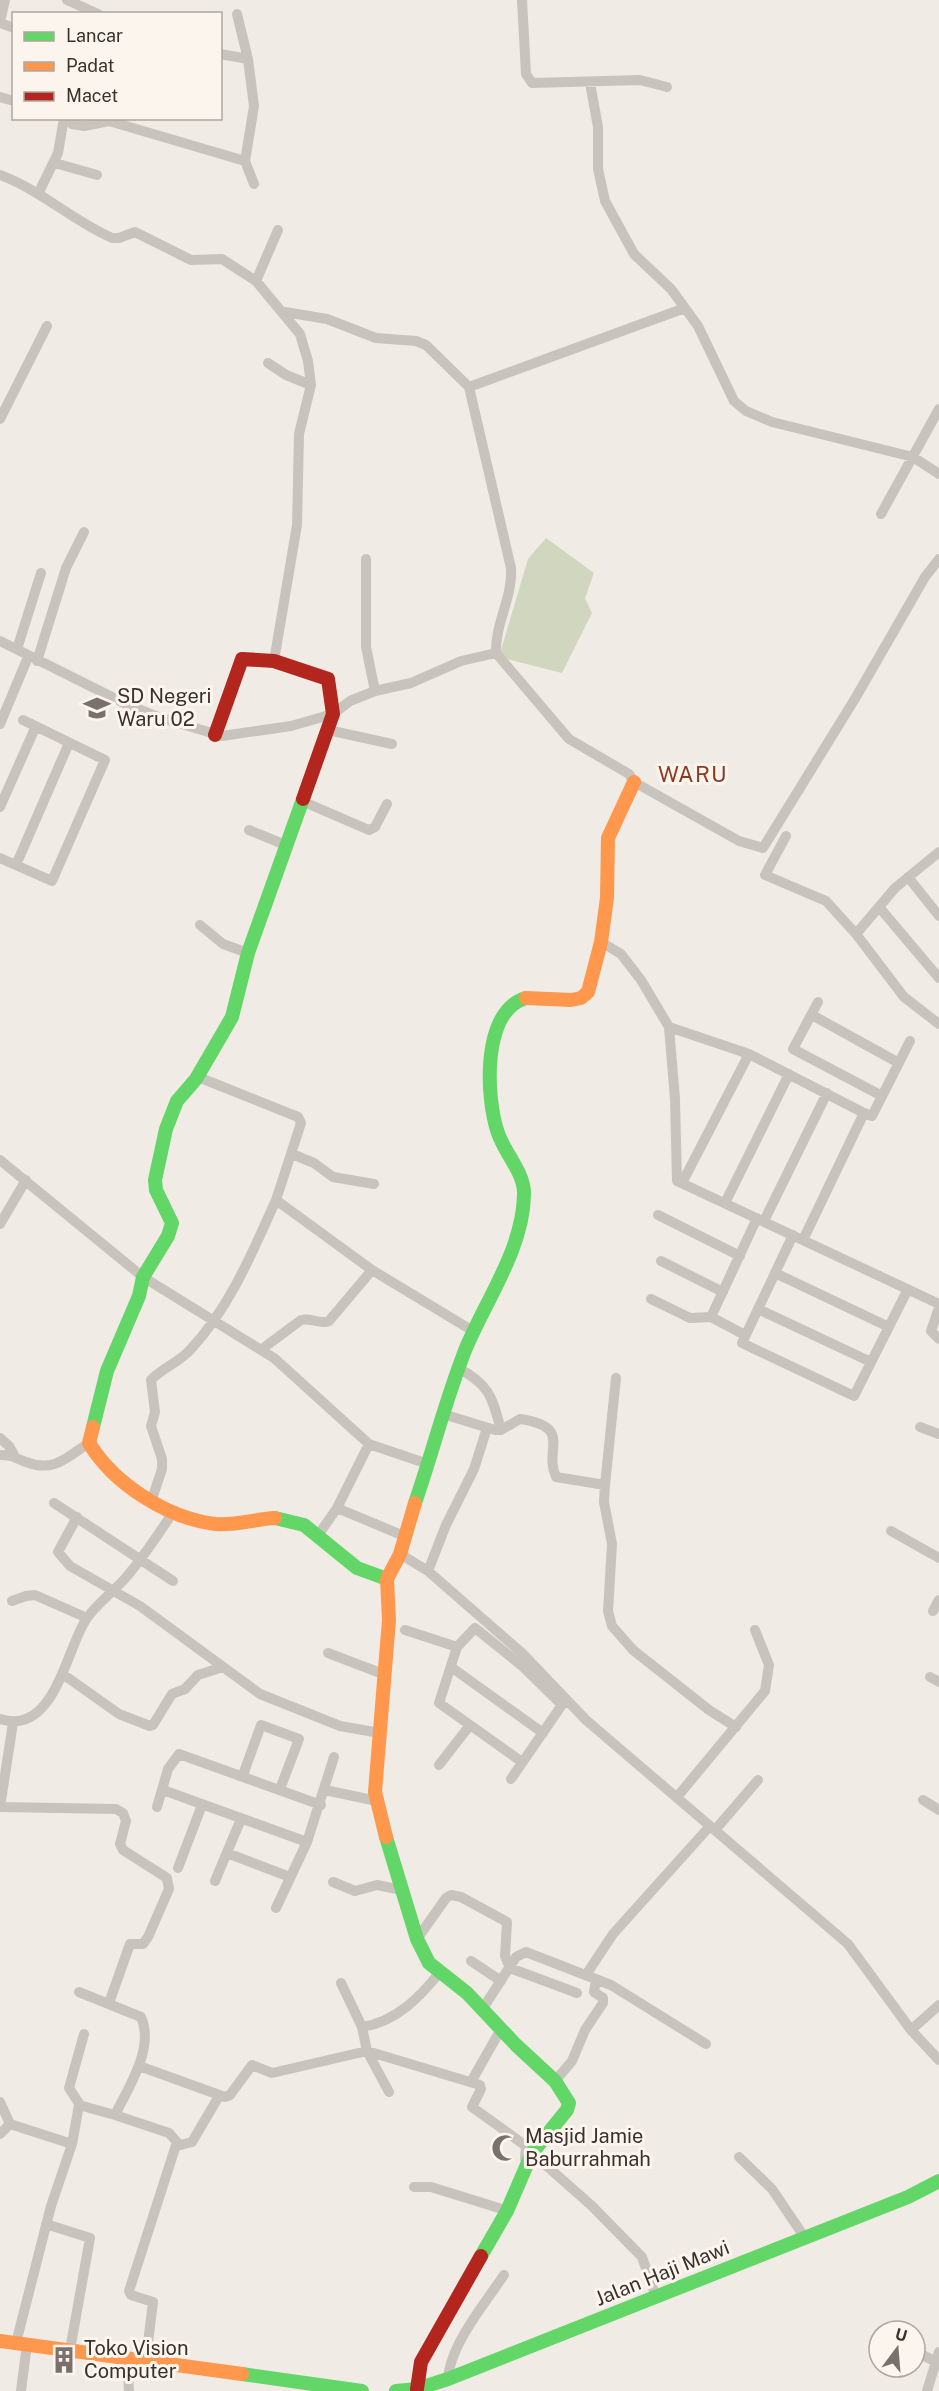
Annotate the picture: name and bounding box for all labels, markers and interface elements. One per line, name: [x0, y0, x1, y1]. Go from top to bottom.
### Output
legend: [12, 12, 222, 120]
text: Lancar: [66, 25, 123, 46]
text: Padat: [66, 55, 115, 76]
text: Macet: [66, 85, 118, 106]
place label: SD Negeri Waru 02: [117, 684, 212, 731]
school or university icon: SD Negeri Waru 02: [82, 693, 112, 723]
district label: WARU: [658, 761, 728, 787]
place label: Masjid Jamie Baburrahmah: [525, 2124, 651, 2171]
mosque icon: Masjid Jamie Baburrahmah: [490, 2133, 520, 2163]
street label: Jalan Haji Mawi: [591, 2235, 733, 2311]
north arrow: [867, 2319, 927, 2379]
text: U: [893, 2324, 909, 2346]
place label: Toko Vision Computer: [84, 2336, 188, 2383]
building icon: Toko Vision Computer: [49, 2345, 79, 2375]

